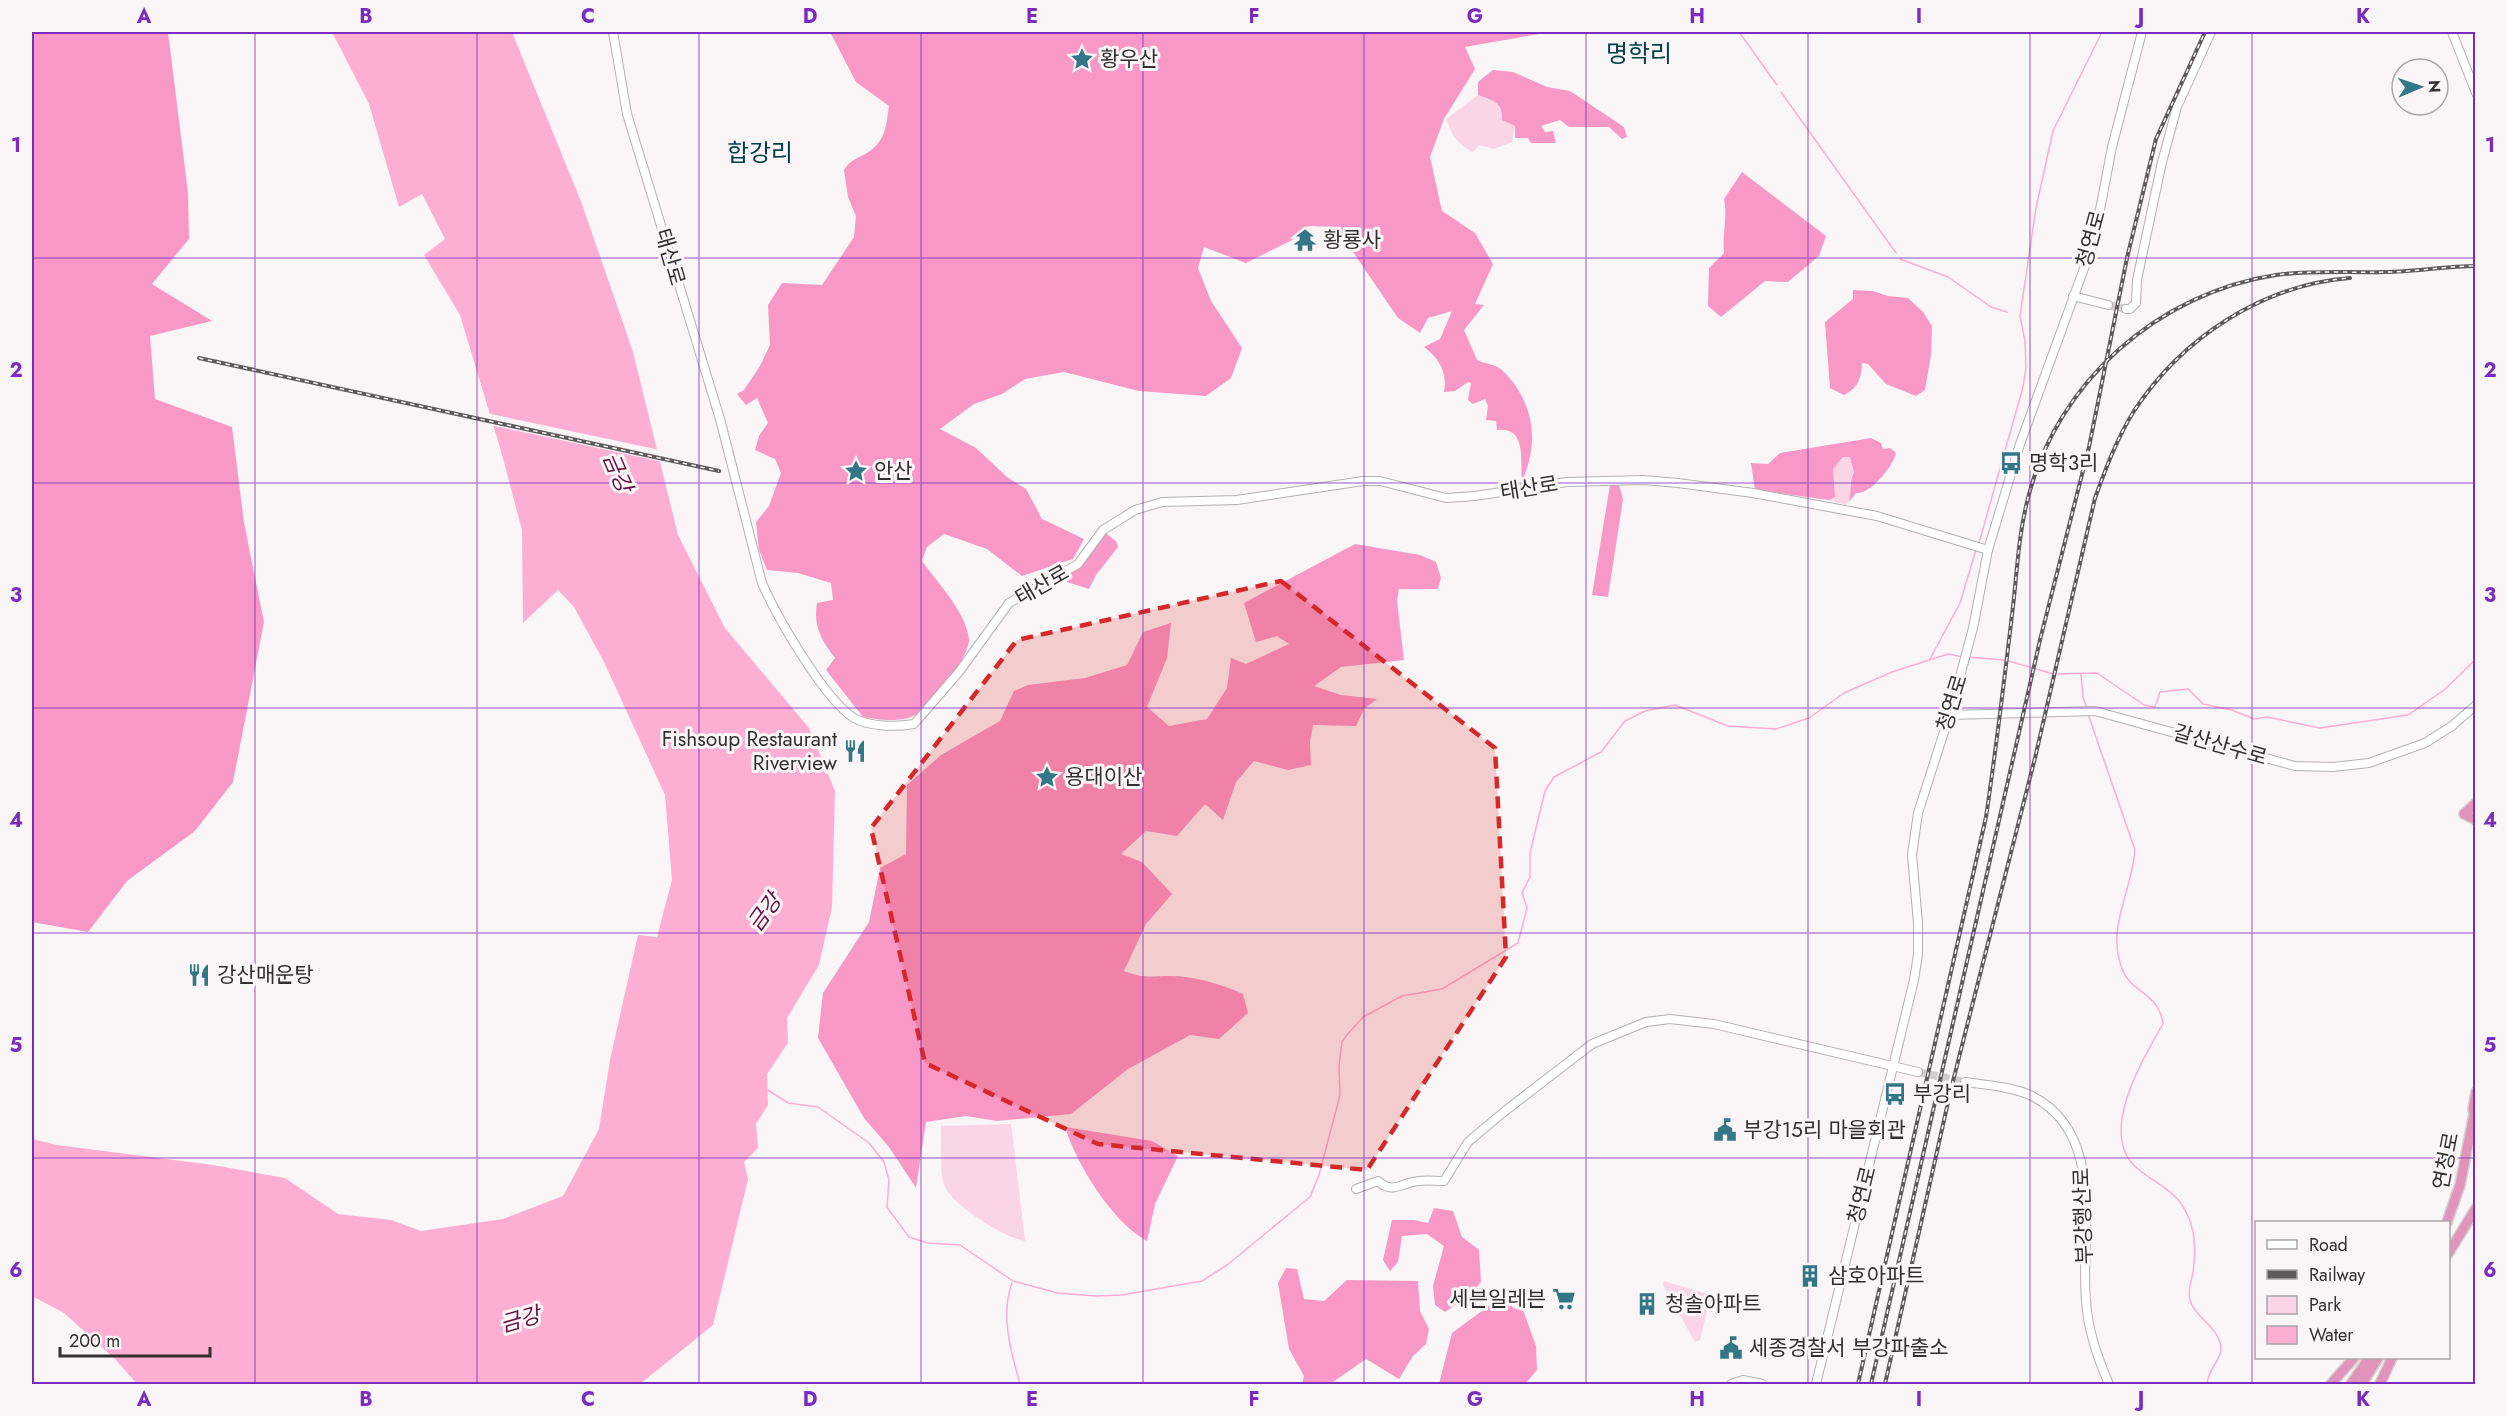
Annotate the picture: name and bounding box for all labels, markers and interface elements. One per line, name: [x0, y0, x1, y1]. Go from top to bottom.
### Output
text: A: [136, 2, 152, 31]
text: B: [359, 2, 373, 31]
text: C: [581, 2, 595, 31]
text: D: [803, 2, 817, 31]
text: E: [1026, 2, 1038, 31]
text: F: [1248, 2, 1260, 31]
text: G: [1467, 2, 1483, 31]
text: H: [1689, 2, 1705, 31]
text: I: [1916, 2, 1922, 31]
text: J: [2134, 2, 2144, 31]
text: K: [2356, 2, 2370, 31]
district label: 명학리: [1606, 36, 1672, 71]
place label: 황우산: [1100, 44, 1158, 74]
place icon: 황우산: [1069, 46, 1095, 72]
north arrow: [2390, 57, 2450, 117]
text: N: [2423, 80, 2446, 93]
text: 1: [11, 131, 21, 160]
text: 1: [2485, 131, 2495, 160]
district label: 합강리: [727, 135, 793, 170]
street label: 청연로: [2069, 207, 2113, 271]
street label: 태산로: [648, 225, 692, 289]
place label: 황룡사: [1323, 225, 1381, 255]
temple icon: 황룡사: [1292, 227, 1318, 253]
text: 2: [9, 356, 23, 385]
text: 2: [2483, 356, 2497, 385]
water label: 금강: [595, 447, 642, 499]
place label: 명학3리: [2029, 448, 2098, 478]
bus stop icon: 명학3리: [1998, 450, 2024, 476]
place label: 안산: [874, 456, 913, 486]
place icon: 안산: [843, 458, 869, 484]
street label: 태산로: [1498, 469, 1560, 507]
street label: 태산로: [1009, 558, 1075, 612]
text: 3: [10, 581, 22, 610]
text: 3: [2484, 581, 2496, 610]
street label: 청연로: [1929, 671, 1975, 735]
street label: 갈산산수로: [2169, 717, 2271, 773]
place label: Fishsoup Restaurant Riverview: [662, 724, 838, 778]
restaurant icon: Fishsoup Restaurant Riverview: [842, 738, 868, 764]
place label: 용대이산: [1065, 762, 1142, 792]
place icon: 용대이산: [1034, 764, 1060, 790]
text: 4: [9, 806, 23, 835]
text: 4: [2483, 806, 2497, 835]
water label: 금강: [739, 884, 790, 938]
place label: 강산매운탕: [217, 960, 314, 990]
restaurant icon: 강산매운탕: [186, 962, 212, 988]
text: 5: [10, 1031, 23, 1060]
text: 5: [2484, 1031, 2497, 1060]
place label: 부강리: [1913, 1079, 1971, 1109]
bus stop icon: 부강리: [1882, 1081, 1908, 1107]
place label: 부강15리 마을회관: [1743, 1115, 1906, 1145]
public building icon: 부강15리 마을회관: [1712, 1117, 1738, 1143]
street label: 연청로: [2426, 1130, 2466, 1192]
street label: 청연로: [1840, 1163, 1884, 1227]
street label: 부강행산로: [2066, 1167, 2100, 1265]
legend: [2255, 1221, 2450, 1359]
text: Road: [2309, 1232, 2348, 1258]
text: 6: [9, 1256, 23, 1285]
text: 6: [2483, 1256, 2497, 1285]
place label: 삼호아파트: [1828, 1261, 1925, 1291]
text: Railway: [2309, 1262, 2365, 1288]
building icon: 삼호아파트: [1797, 1263, 1823, 1289]
place label: 세븐일레븐: [1449, 1284, 1546, 1314]
supermarket icon: 세븐일레븐: [1551, 1286, 1577, 1312]
place label: 청솔아파트: [1665, 1289, 1762, 1319]
building icon: 청솔아파트: [1634, 1291, 1660, 1317]
text: Park: [2309, 1292, 2341, 1318]
water label: 금강: [496, 1297, 547, 1340]
scale bar: [60, 1320, 210, 1358]
text: Water: [2309, 1322, 2354, 1348]
text: 200 m: [69, 1328, 120, 1354]
place label: 세종경찰서 부강파출소: [1749, 1333, 1949, 1363]
public building icon: 세종경찰서 부강파출소: [1718, 1335, 1744, 1361]
text: A: [136, 1385, 152, 1414]
text: B: [359, 1385, 373, 1414]
text: C: [581, 1385, 595, 1414]
text: D: [803, 1385, 817, 1414]
text: E: [1026, 1385, 1038, 1414]
text: F: [1248, 1385, 1260, 1414]
text: G: [1467, 1385, 1483, 1414]
text: H: [1689, 1385, 1705, 1414]
text: I: [1916, 1385, 1922, 1414]
text: J: [2134, 1385, 2144, 1414]
text: K: [2356, 1385, 2370, 1414]

